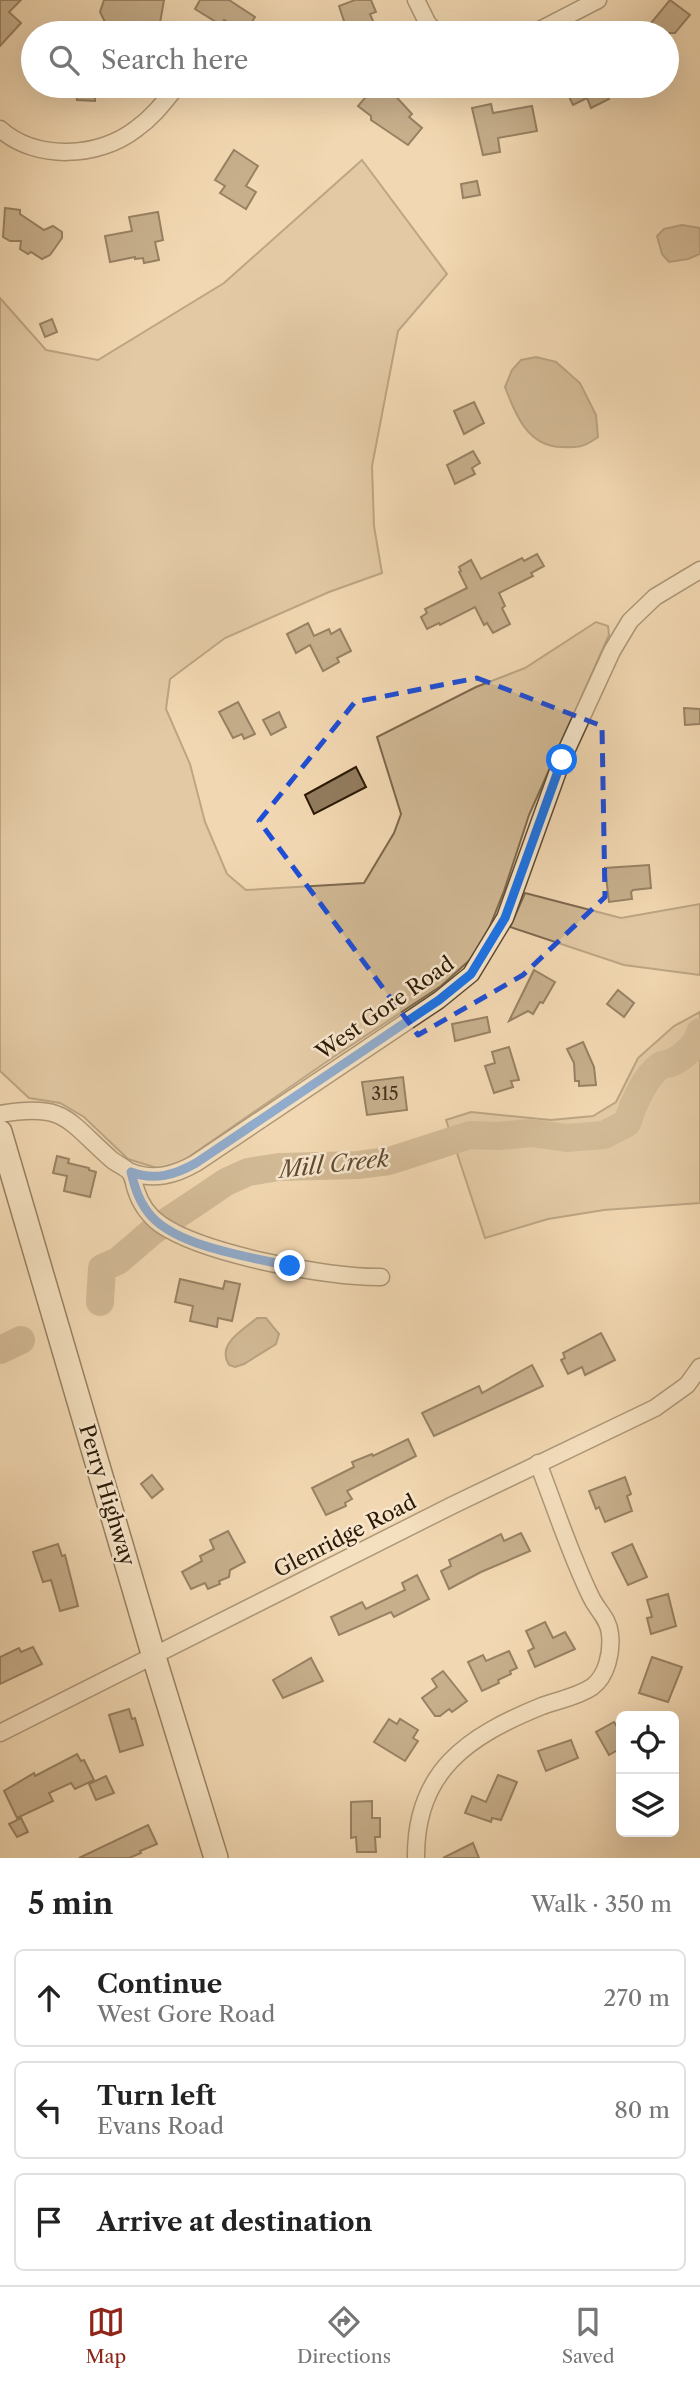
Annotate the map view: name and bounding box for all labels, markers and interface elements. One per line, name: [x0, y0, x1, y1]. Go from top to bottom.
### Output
search box: [21, 21, 679, 98]
icon: search: [45, 41, 83, 79]
text: Search here: [101, 44, 248, 76]
route start: [546, 744, 577, 775]
street label: West Gore Road: [310, 951, 459, 1065]
house number: 315: [371, 1083, 399, 1105]
water label: Mill Creek: [275, 1144, 390, 1184]
route end: [274, 1250, 305, 1281]
street label: Perry Highway: [74, 1421, 141, 1569]
street label: Glenridge Road: [269, 1489, 420, 1582]
map controls: [616, 1711, 679, 1837]
button: locate: [616, 1711, 679, 1774]
button: layers: [616, 1774, 679, 1837]
text: 5 min: [28, 1885, 113, 1922]
text: Walk · 350 m: [531, 1890, 672, 1918]
text: Continue: [97, 1968, 222, 2000]
icon: ahead: [30, 1979, 68, 2017]
text: 270 m: [603, 1984, 670, 2012]
text: West Gore Road: [97, 2000, 275, 2028]
text: Turn left: [97, 2080, 216, 2112]
icon: left: [30, 2091, 68, 2129]
text: 80 m: [614, 2096, 670, 2124]
text: Evans Road: [97, 2112, 224, 2140]
icon: arrive: [30, 2203, 68, 2241]
text: Arrive at destination: [97, 2206, 372, 2238]
tab: Map: [85, 2303, 126, 2368]
tab: Directions: [297, 2303, 391, 2368]
tab: Saved: [562, 2303, 615, 2368]

